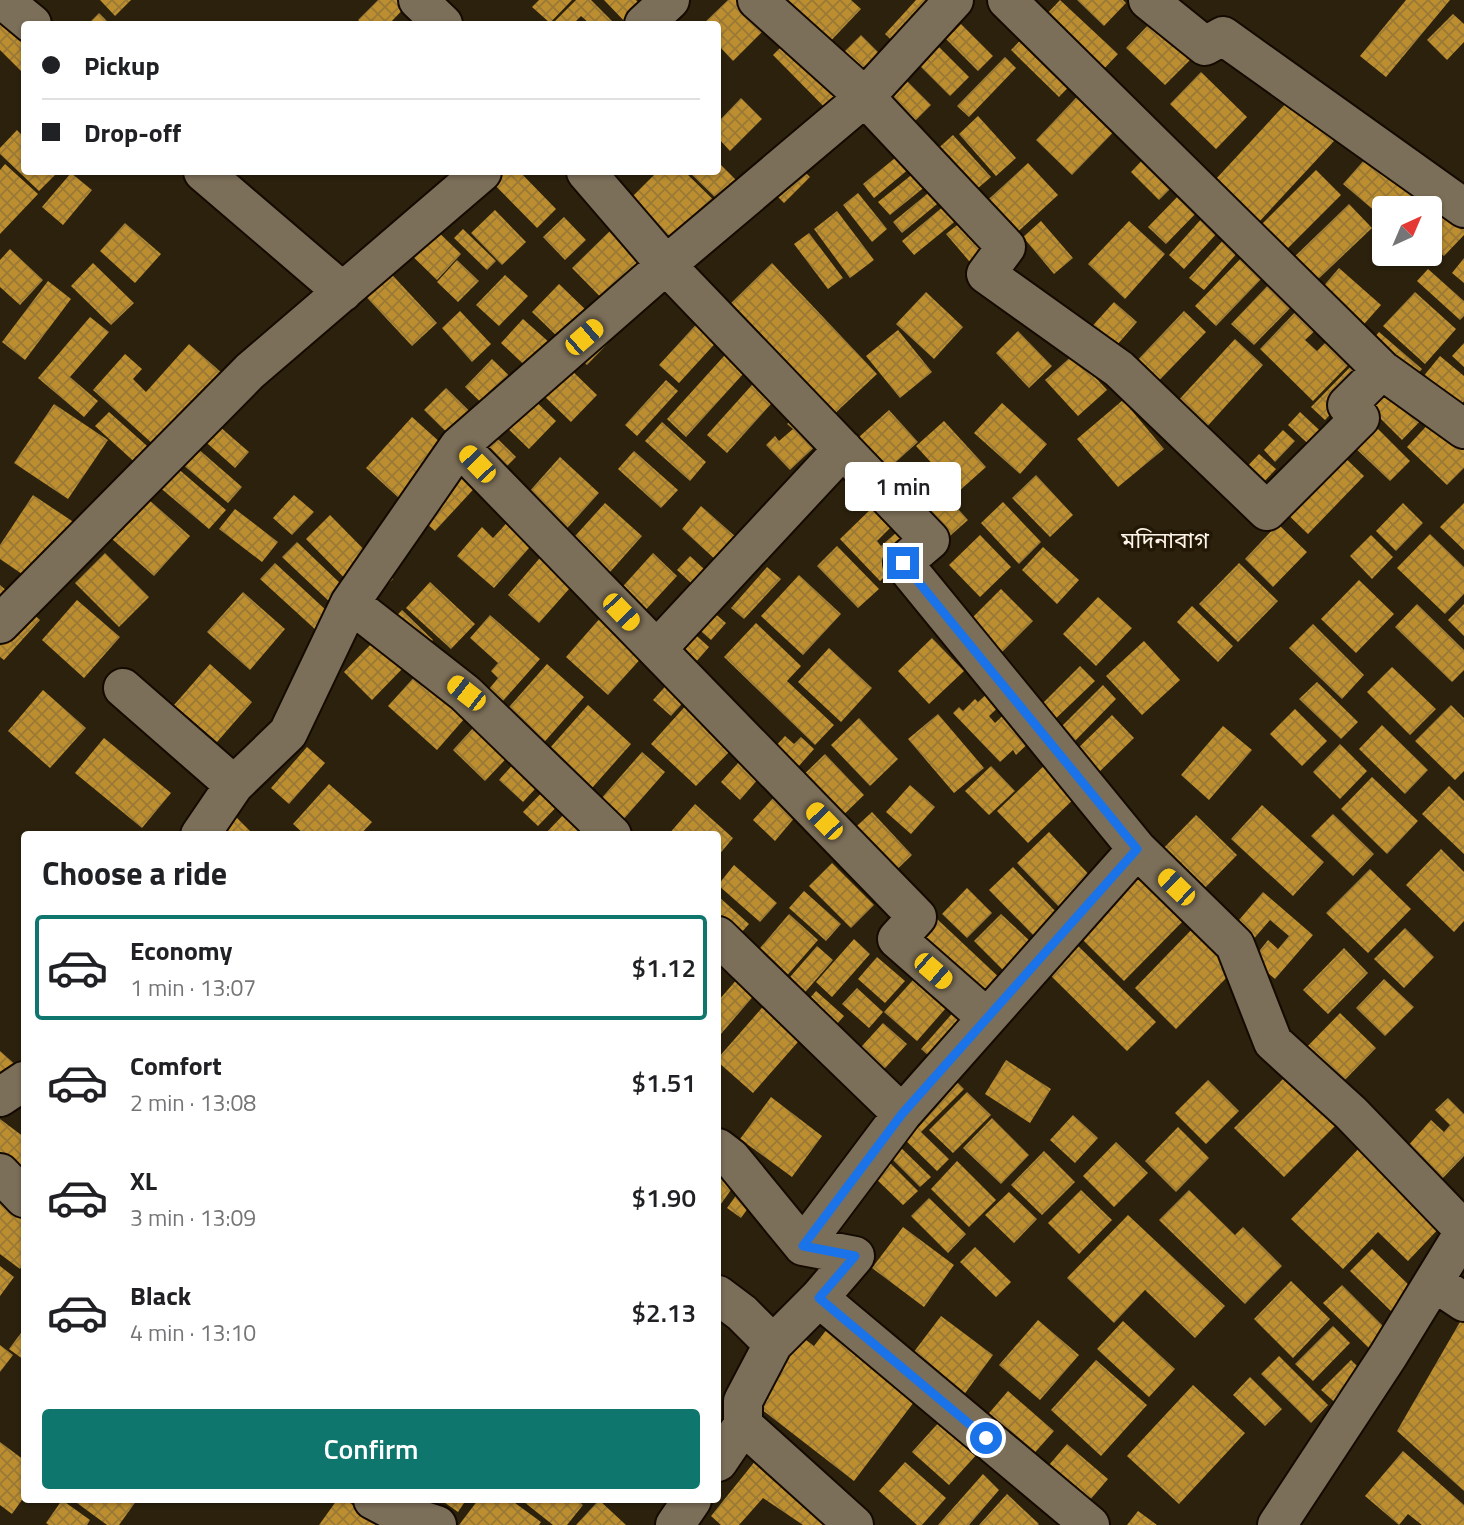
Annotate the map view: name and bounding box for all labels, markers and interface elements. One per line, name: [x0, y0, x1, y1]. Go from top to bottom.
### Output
text: Pickup: [84, 46, 160, 85]
text: Drop-off: [84, 113, 181, 152]
north arrow: [1372, 196, 1442, 266]
map controls: [1372, 196, 1442, 266]
car: [562, 315, 607, 359]
car: [455, 442, 500, 486]
callout: 1 min: [845, 462, 961, 510]
text: 1 min: [875, 469, 931, 504]
district label: মদিনাবাগ: [1120, 522, 1210, 557]
route end: [887, 547, 919, 579]
car: [599, 590, 644, 634]
car: [443, 672, 490, 714]
car: [802, 799, 847, 843]
text: Choose a ride: [42, 849, 227, 897]
car: [1154, 865, 1199, 909]
text: Economy: [130, 931, 232, 970]
icon: car: [46, 936, 109, 999]
text: $1.12: [632, 948, 696, 987]
car: [911, 949, 956, 993]
text: 1 min · 13:07: [130, 970, 256, 1005]
text: Comfort: [130, 1046, 222, 1085]
icon: car: [46, 1051, 109, 1114]
text: $1.51: [632, 1063, 696, 1102]
text: 2 min · 13:08: [130, 1085, 256, 1120]
text: XL: [130, 1161, 157, 1200]
icon: car: [46, 1166, 109, 1229]
text: $1.90: [632, 1178, 696, 1217]
text: 3 min · 13:09: [130, 1200, 256, 1235]
text: Black: [130, 1276, 191, 1315]
icon: car: [46, 1281, 109, 1344]
text: $2.13: [632, 1293, 696, 1332]
text: 4 min · 13:10: [130, 1315, 256, 1350]
button: Confirm: [42, 1409, 700, 1489]
route start: [970, 1422, 1002, 1454]

